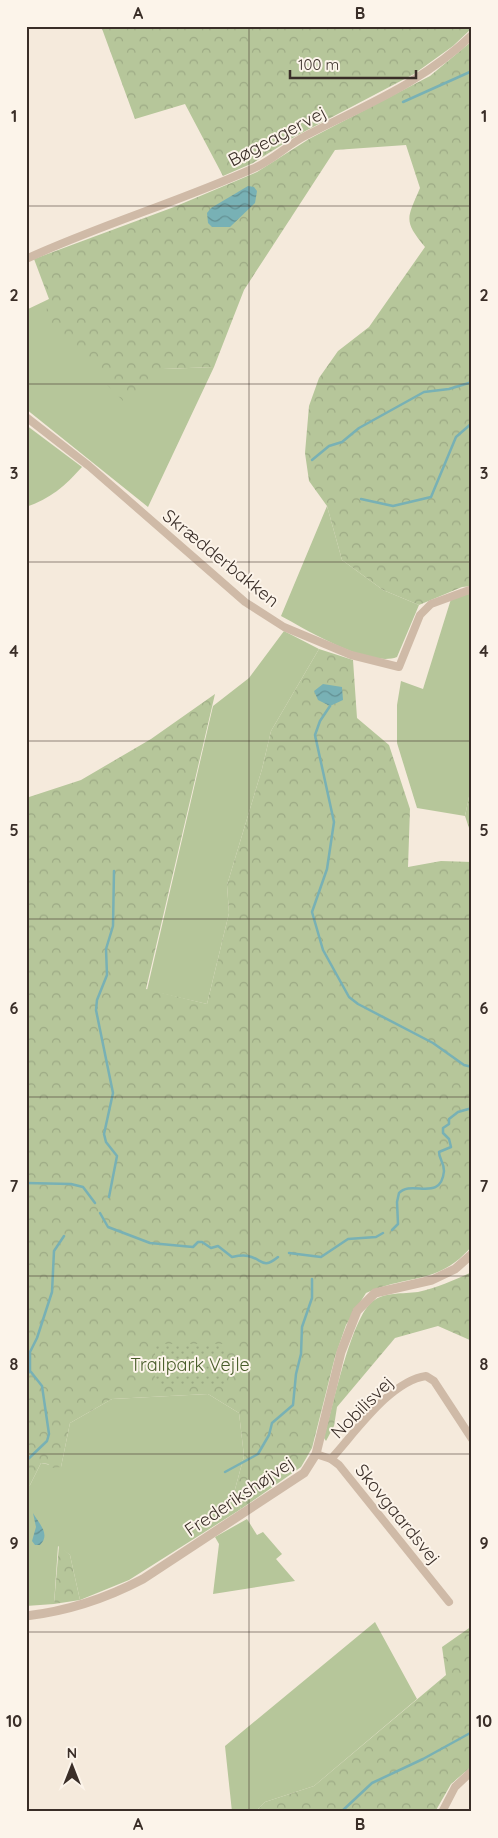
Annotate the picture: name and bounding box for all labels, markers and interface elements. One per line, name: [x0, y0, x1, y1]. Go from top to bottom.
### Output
text: A: [133, 3, 144, 23]
text: B: [355, 3, 365, 23]
scale bar: [290, 48, 417, 80]
text: 100 m: [298, 55, 339, 74]
street label: Bøgeagervej: [224, 101, 330, 171]
text: 1: [11, 106, 17, 126]
text: 1: [481, 106, 487, 126]
text: 2: [9, 285, 19, 305]
text: 2: [479, 285, 489, 305]
text: 3: [10, 463, 18, 483]
text: 3: [480, 463, 488, 483]
street label: Skrædderbakken: [158, 504, 284, 612]
text: 4: [9, 641, 19, 661]
text: 4: [479, 641, 489, 661]
text: 5: [9, 820, 19, 840]
text: 5: [479, 820, 489, 840]
text: 6: [10, 998, 19, 1018]
text: 6: [480, 998, 489, 1018]
text: 7: [10, 1176, 19, 1196]
text: 7: [480, 1176, 489, 1196]
park label: Trailpark Vejle: [130, 1353, 250, 1376]
text: 8: [10, 1354, 19, 1374]
text: 8: [480, 1354, 489, 1374]
street label: Nobilisvej: [326, 1371, 398, 1443]
street label: Frederikshøjvej: [180, 1451, 298, 1541]
street label: Skovgaardsvej: [350, 1459, 446, 1569]
text: 9: [9, 1533, 19, 1553]
text: 9: [479, 1533, 489, 1553]
text: 10: [6, 1711, 22, 1731]
text: 10: [476, 1711, 492, 1731]
north arrow: [48, 1740, 98, 1790]
text: N: [67, 1744, 77, 1762]
text: A: [133, 1814, 144, 1834]
text: B: [355, 1814, 365, 1834]

